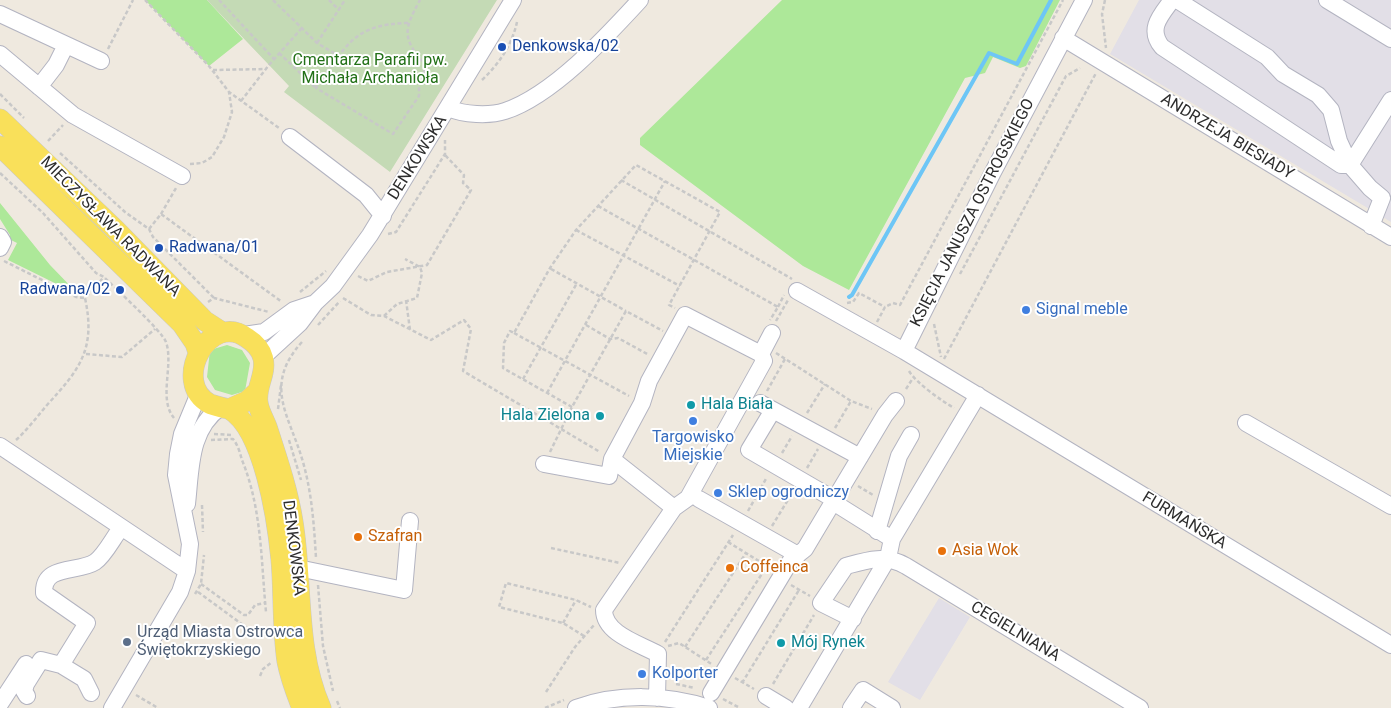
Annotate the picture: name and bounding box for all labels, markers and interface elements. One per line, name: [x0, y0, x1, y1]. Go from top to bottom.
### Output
place label: Denkowska/02: [512, 37, 619, 57]
marker: Denkowska/02: [496, 41, 508, 53]
park label: Cmentarza Parafii pw. Michała Archanioła: [292, 51, 448, 89]
street label: ANDRZEJA BIESIADY: [1157, 90, 1297, 184]
street label: KSIĘCIA JANUSZA OSTROGSKIEGO: [907, 96, 1039, 330]
street label: DENKOWSKA: [384, 112, 452, 204]
street label: MIECZYSŁAWA RADWANA: [36, 153, 184, 301]
place label: Radwana/01: [169, 238, 259, 258]
marker: Radwana/01: [153, 242, 165, 254]
place label: Radwana/02: [20, 280, 110, 300]
marker: Radwana/02: [114, 284, 126, 296]
place label: Signal meble: [1036, 300, 1128, 320]
marker: Signal meble: [1020, 304, 1032, 316]
place label: Hala Biała: [701, 395, 773, 415]
marker: Hala Biała: [685, 399, 697, 411]
place label: Hala Zielona: [501, 406, 590, 426]
marker: Hala Zielona: [594, 410, 606, 422]
marker: Targowisko Miejskie: [687, 415, 699, 427]
place label: Targowisko Miejskie: [652, 428, 734, 466]
place label: Sklep ogrodniczy: [728, 483, 849, 503]
marker: Sklep ogrodniczy: [712, 487, 724, 499]
street label: FURMAŃSKA: [1138, 488, 1230, 554]
street label: DENKOWSKA: [278, 499, 308, 597]
place label: Szafran: [368, 527, 422, 547]
marker: Szafran: [352, 531, 364, 543]
place label: Asia Wok: [952, 541, 1018, 561]
marker: Asia Wok: [936, 545, 948, 557]
place label: Coffeinca: [740, 558, 809, 578]
marker: Coffeinca: [724, 562, 736, 574]
street label: CEGIELNIANA: [967, 598, 1063, 666]
place label: Urząd Miasta Ostrowca Świętokrzyskiego: [137, 623, 303, 661]
place label: Mój Rynek: [791, 633, 865, 653]
marker: Urząd Miasta Ostrowca Świętokrzyskiego: [121, 636, 133, 648]
marker: Mój Rynek: [775, 637, 787, 649]
place label: Kolporter: [652, 664, 718, 684]
marker: Kolporter: [636, 668, 648, 680]

